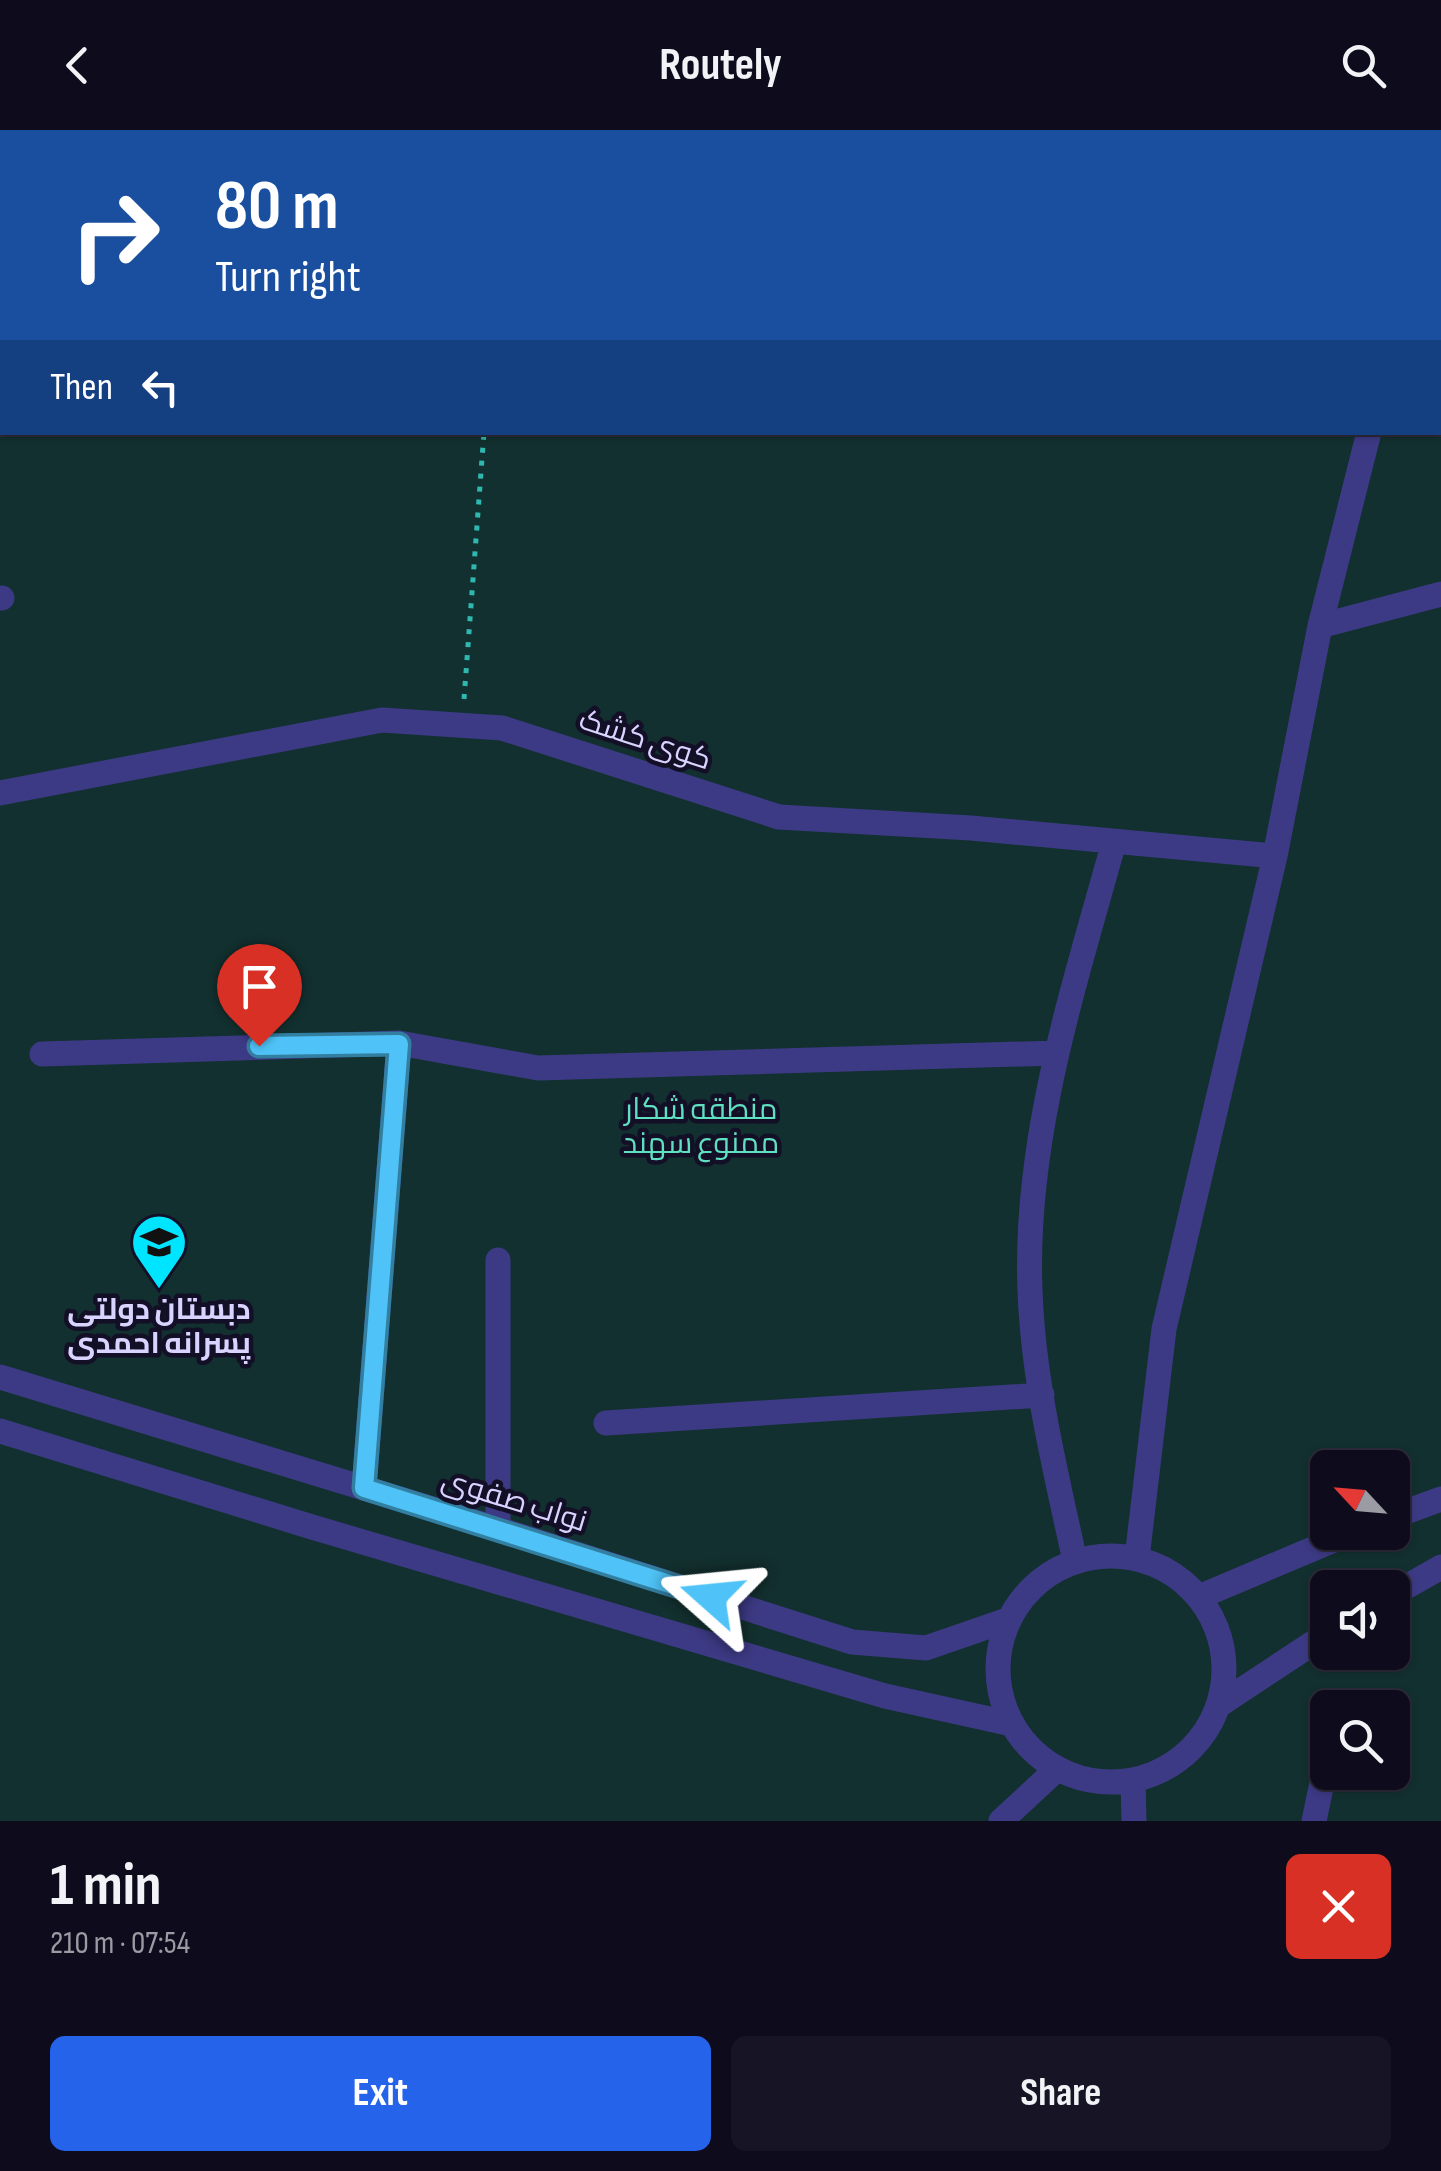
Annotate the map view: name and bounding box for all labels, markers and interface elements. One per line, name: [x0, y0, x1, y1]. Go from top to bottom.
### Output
icon: back: [50, 38, 105, 93]
text: Routely: [659, 38, 782, 93]
icon: search: [1336, 38, 1391, 93]
text: 80 m: [215, 165, 339, 249]
icon: right: [50, 170, 180, 300]
text: Turn right: [215, 250, 361, 305]
icon: left: [133, 360, 188, 415]
text: Then: [50, 365, 113, 410]
street label: کوی کشک: [574, 702, 716, 778]
pin: [217, 944, 302, 1047]
icon: arrive: [232, 959, 287, 1014]
park label: منطقه شکار ممنوع سهند: [622, 1092, 779, 1163]
school or university icon: دبستان دولتی پسرانه احمدی: [129, 1212, 189, 1291]
place label: دبستان دولتی پسرانه احمدی: [67, 1292, 251, 1364]
north arrow: [1310, 1450, 1410, 1550]
map controls: [1310, 1450, 1410, 1790]
street label: نواب صفوی: [437, 1462, 591, 1540]
position arrow: [659, 1545, 763, 1649]
button: sound: [1310, 1570, 1410, 1670]
button: search: [1310, 1690, 1410, 1790]
text: 1 min: [50, 1850, 162, 1922]
button: close: [1286, 1854, 1391, 1959]
text: 210 m · 07:54: [50, 1924, 190, 1963]
button: Exit: [50, 2036, 711, 2151]
button: Share: [731, 2036, 1391, 2151]

